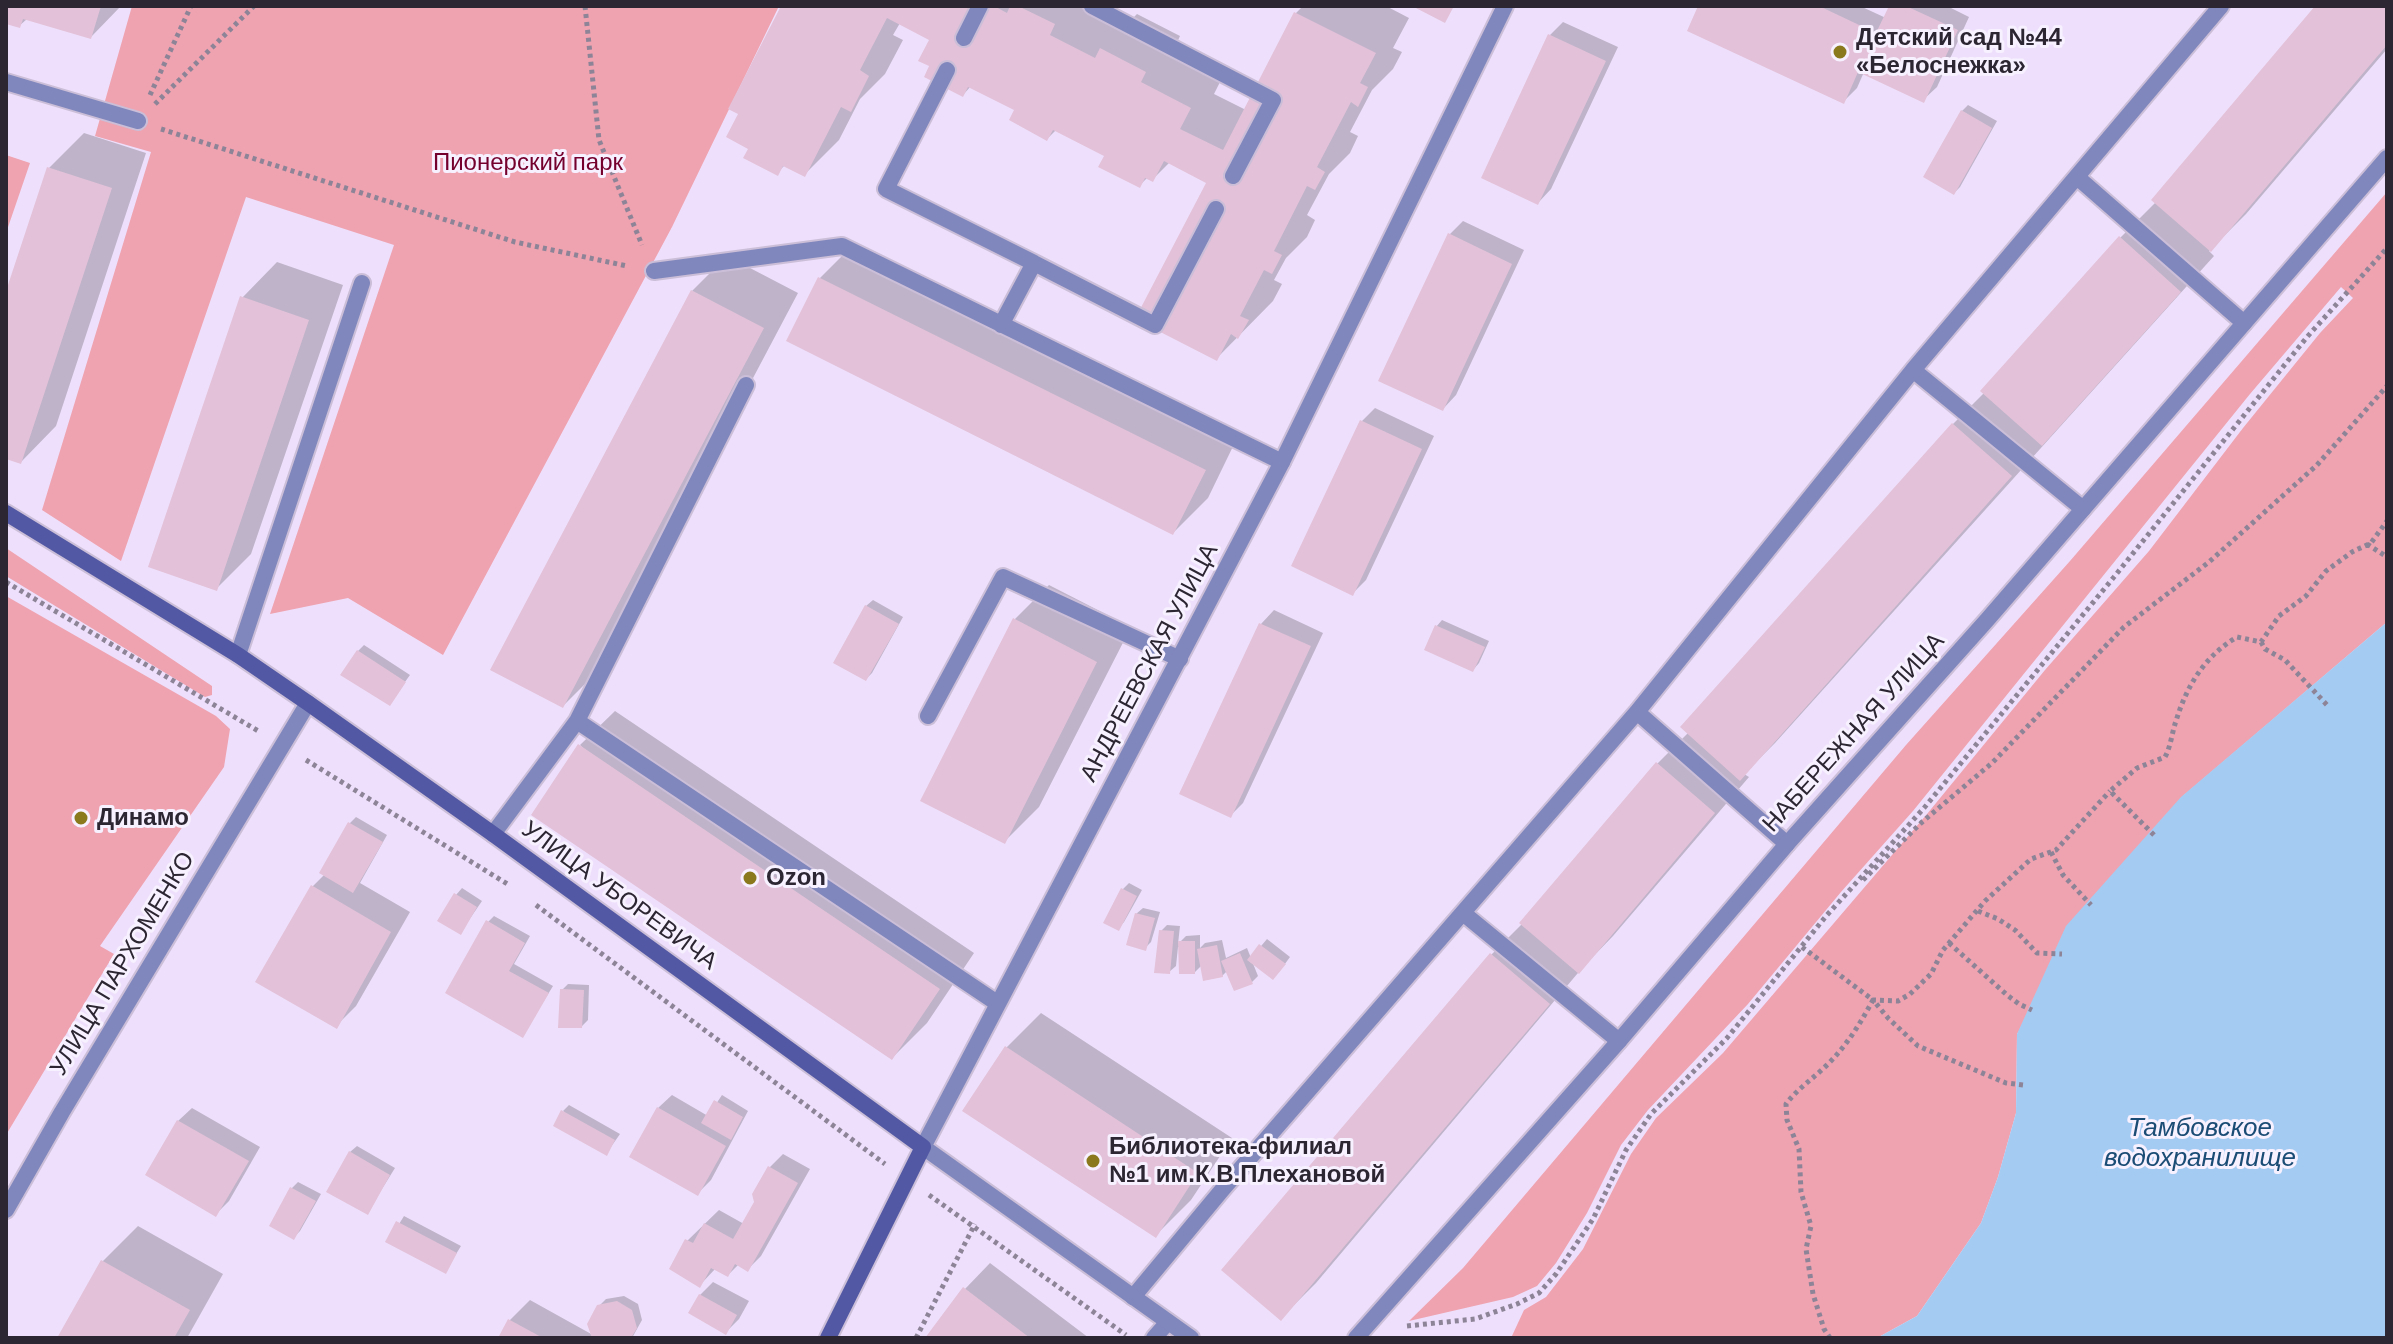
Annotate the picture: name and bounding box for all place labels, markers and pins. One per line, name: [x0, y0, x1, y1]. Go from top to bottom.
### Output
place label: Детский сад №44 «Белоснежка»: [1856, 24, 2062, 80]
marker: Детский сад №44 «Белоснежка»: [1831, 43, 1849, 61]
place label: Динамо: [97, 804, 189, 832]
marker: Динамо: [72, 809, 90, 827]
place label: Ozon: [766, 864, 826, 892]
marker: Ozon: [741, 869, 759, 887]
place label: Библиотека-филиал №1 им.К.В.Плехановой: [1109, 1133, 1385, 1189]
marker: Библиотека-филиал №1 им.К.В.Плехановой: [1084, 1152, 1102, 1170]

